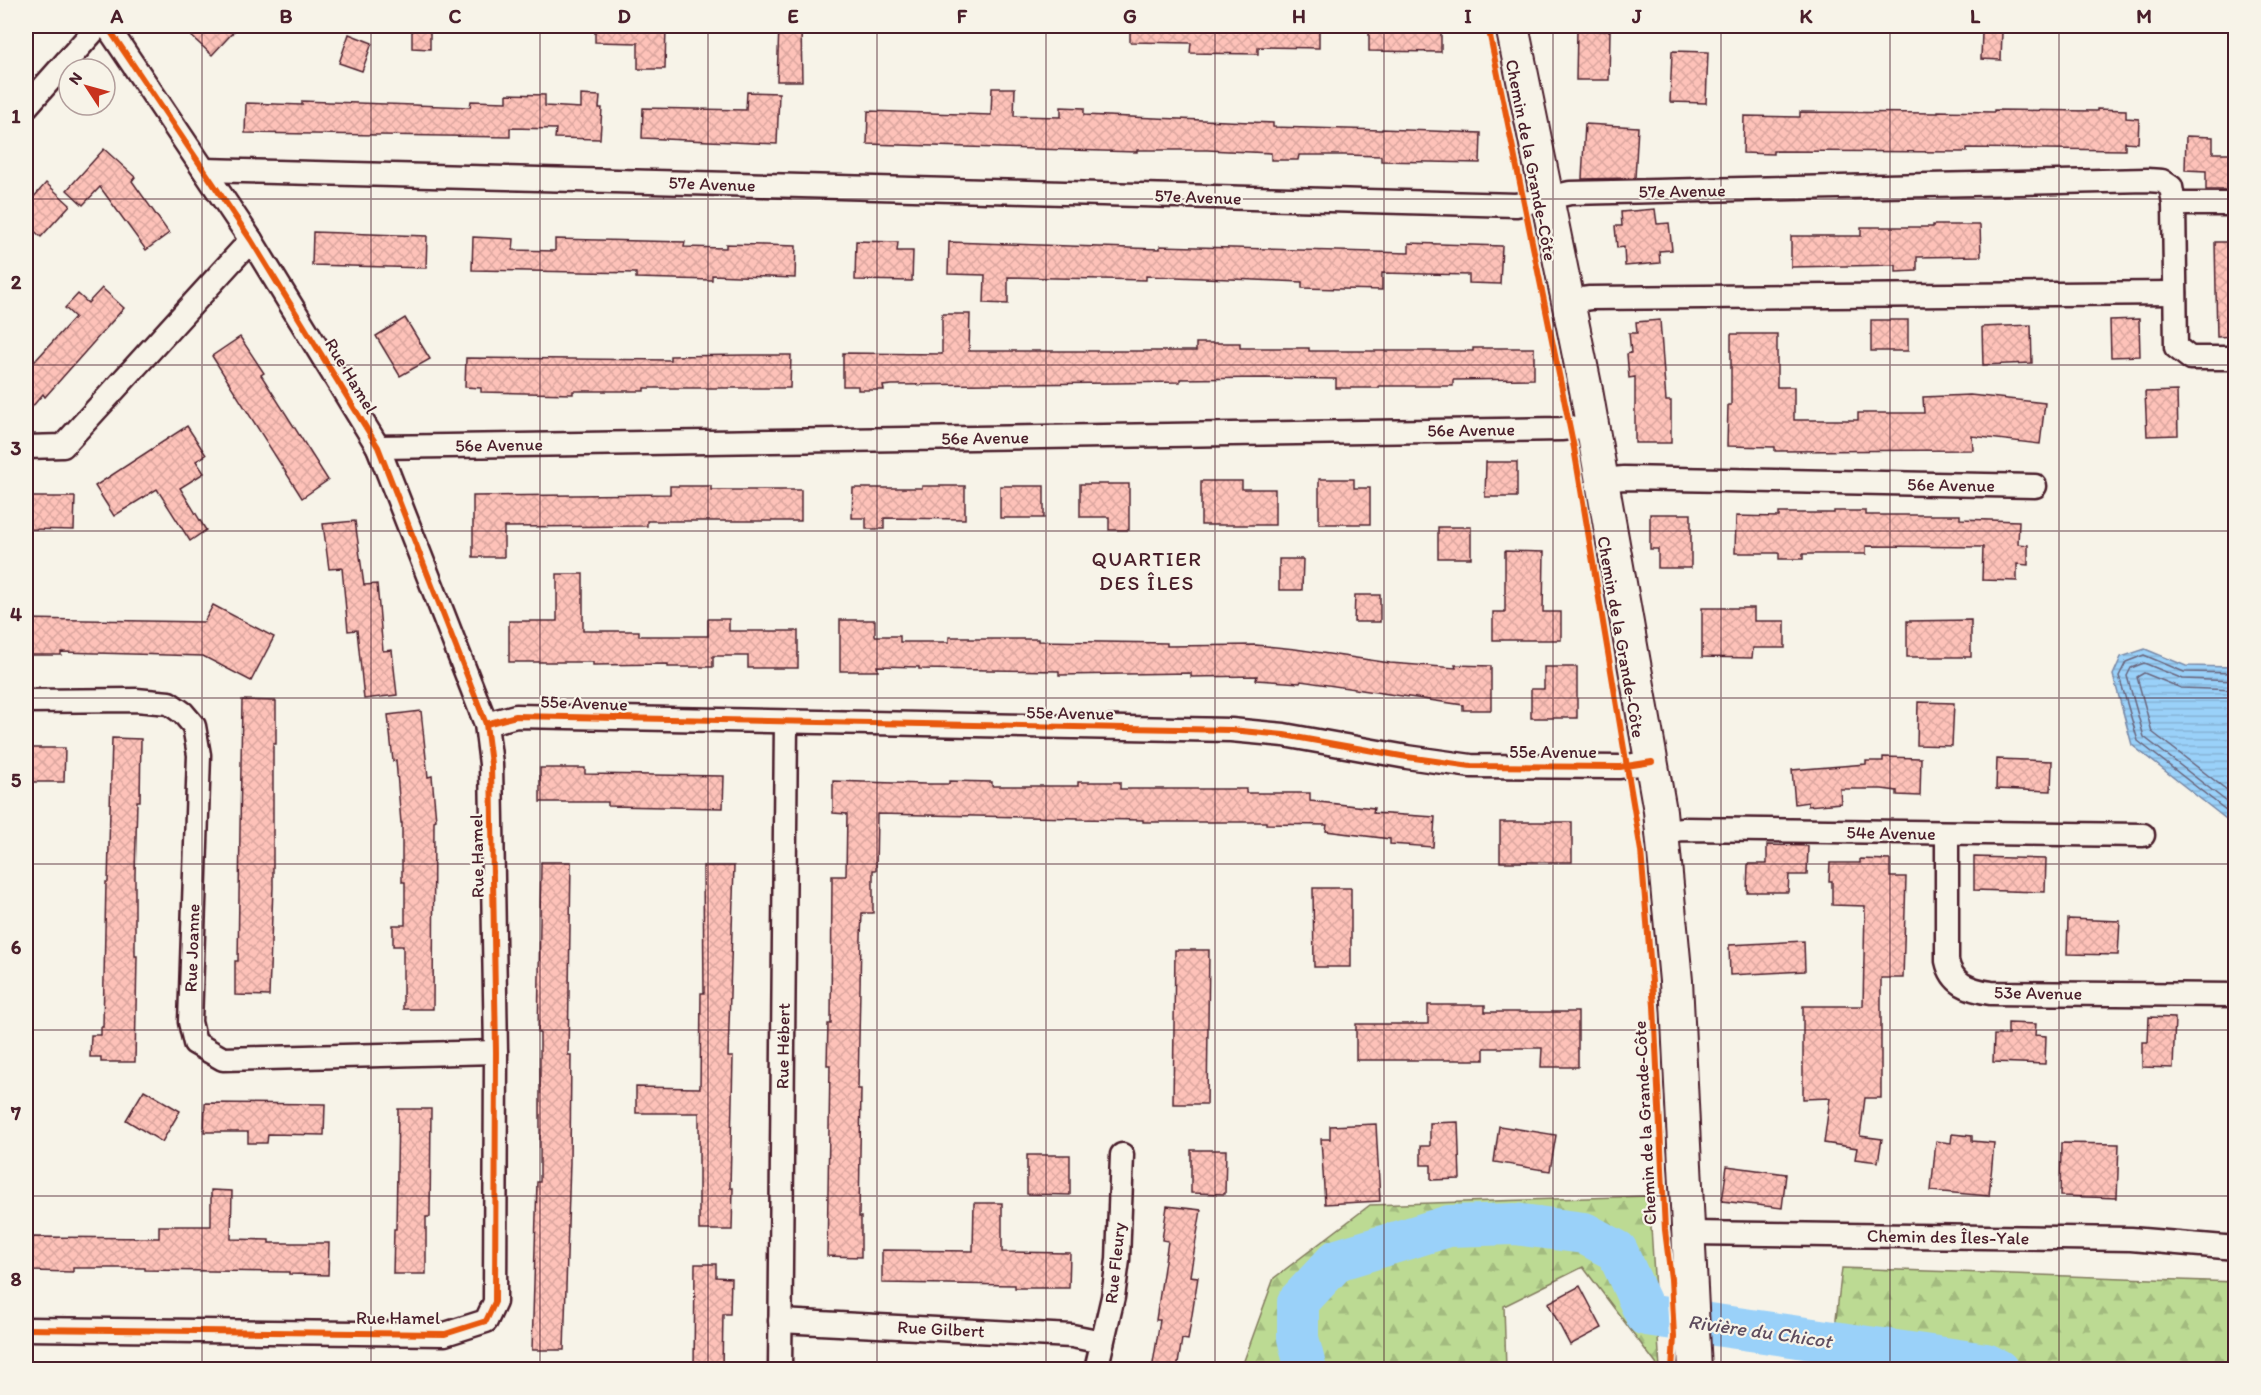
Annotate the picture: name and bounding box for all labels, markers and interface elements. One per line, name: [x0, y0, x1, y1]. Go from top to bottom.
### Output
text: A: [110, 4, 124, 28]
text: B: [280, 4, 293, 28]
text: C: [449, 4, 462, 28]
text: D: [617, 4, 631, 28]
text: E: [787, 4, 799, 28]
text: F: [957, 4, 968, 28]
text: G: [1123, 4, 1137, 28]
text: H: [1292, 4, 1306, 28]
text: I: [1464, 4, 1472, 28]
text: J: [1631, 4, 1642, 28]
text: K: [1800, 4, 1814, 28]
text: L: [1970, 4, 1981, 28]
text: M: [2136, 4, 2152, 28]
north arrow: [57, 57, 117, 117]
street label: Chemin de la Grande-Côte: [1501, 57, 1561, 263]
text: N: [64, 69, 86, 88]
text: 1: [11, 104, 21, 128]
street label: 57e Avenue: [668, 171, 756, 197]
street label: 57e Avenue: [1638, 179, 1726, 203]
street label: 57e Avenue: [1154, 184, 1242, 210]
text: 2: [11, 270, 22, 294]
street label: Rue Hamel: [320, 334, 382, 418]
street label: 56e Avenue: [1427, 418, 1515, 442]
street label: 56e Avenue: [941, 426, 1029, 450]
street label: 56e Avenue: [455, 433, 543, 457]
text: 3: [11, 436, 22, 460]
street label: 56e Avenue: [1907, 473, 1995, 497]
street label: Chemin de la Grande-Côte: [1592, 534, 1650, 740]
district label: QUARTIER DES ÎLES: [1092, 546, 1202, 595]
text: 4: [10, 602, 22, 626]
street label: 55e Avenue: [540, 690, 628, 716]
street label: 55e Avenue: [1026, 701, 1114, 725]
street label: 55e Avenue: [1509, 741, 1597, 763]
text: 5: [11, 768, 22, 792]
street label: Rue Hamel: [465, 814, 489, 898]
street label: 54e Avenue: [1846, 821, 1936, 845]
street label: Rue Joanne: [179, 903, 205, 993]
text: 6: [11, 935, 22, 959]
street label: 53e Avenue: [1994, 981, 2082, 1005]
street label: Rue Hébert: [771, 1003, 795, 1089]
street label: Chemin de la Grande-Côte: [1629, 1020, 1661, 1226]
text: 7: [10, 1101, 21, 1125]
street label: Rue Fleury: [1100, 1221, 1130, 1305]
street label: Chemin des Îles-Yale: [1867, 1225, 2029, 1249]
text: 8: [11, 1267, 22, 1291]
street label: Rue Hamel: [356, 1307, 440, 1329]
water label: Rivière du Chicot: [1687, 1309, 1835, 1353]
street label: Rue Gilbert: [897, 1316, 985, 1342]

